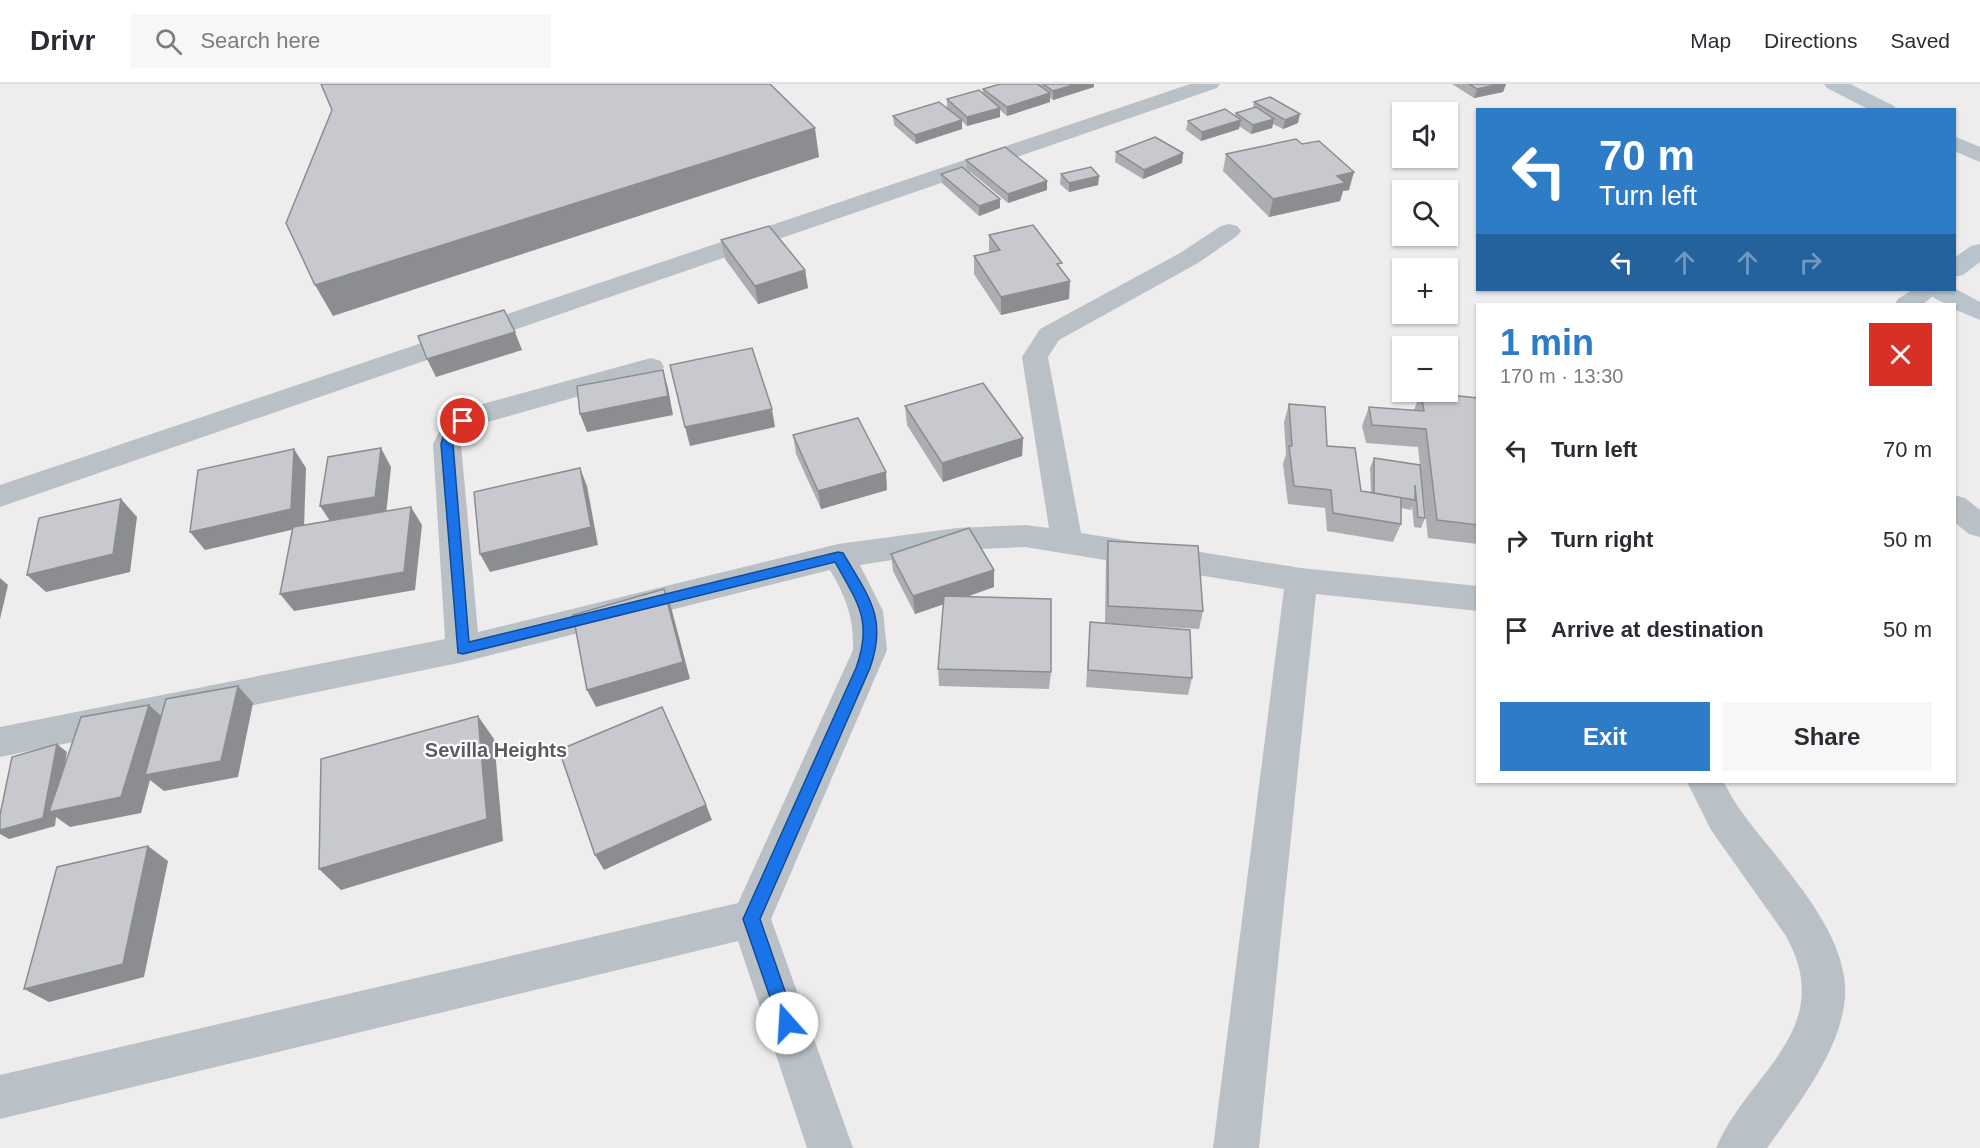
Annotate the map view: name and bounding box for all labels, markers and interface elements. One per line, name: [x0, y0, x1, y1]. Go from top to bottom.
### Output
search box: [131, 14, 551, 68]
text: Drivr: [30, 25, 95, 56]
icon: search: [152, 25, 185, 58]
text: Search here: [200, 28, 320, 53]
text: Map: [1690, 29, 1731, 52]
text: Directions: [1764, 29, 1857, 52]
text: Saved: [1890, 29, 1950, 52]
map controls: [1392, 102, 1458, 402]
button: sound: [1392, 102, 1458, 168]
icon: left: [1500, 132, 1578, 210]
text: 70 m: [1599, 132, 1695, 179]
button: search: [1392, 180, 1458, 246]
text: Turn left: [1599, 181, 1697, 211]
icon: left: [1605, 246, 1638, 279]
icon: ahead: [1668, 246, 1701, 279]
icon: ahead: [1731, 246, 1764, 279]
icon: right: [1794, 246, 1827, 279]
button: +: [1392, 258, 1458, 324]
text: 1 min: [1500, 322, 1594, 363]
button: close: [1869, 323, 1932, 386]
button: −: [1392, 336, 1458, 402]
text: 170 m · 13:30: [1500, 365, 1623, 387]
pin: [437, 395, 488, 446]
icon: arrive: [446, 404, 479, 437]
icon: left: [1500, 434, 1533, 467]
text: Turn left: [1551, 437, 1637, 462]
text: 70 m: [1883, 437, 1932, 462]
icon: right: [1500, 524, 1533, 557]
text: Turn right: [1551, 527, 1653, 552]
text: 50 m: [1883, 527, 1932, 552]
icon: arrive: [1500, 614, 1533, 647]
text: Arrive at destination: [1551, 617, 1764, 642]
text: 50 m: [1883, 617, 1932, 642]
button: Exit: [1500, 702, 1710, 771]
button: Share: [1722, 702, 1932, 771]
district label: Sevilla Heights: [425, 739, 567, 761]
position arrow: [755, 991, 819, 1055]

